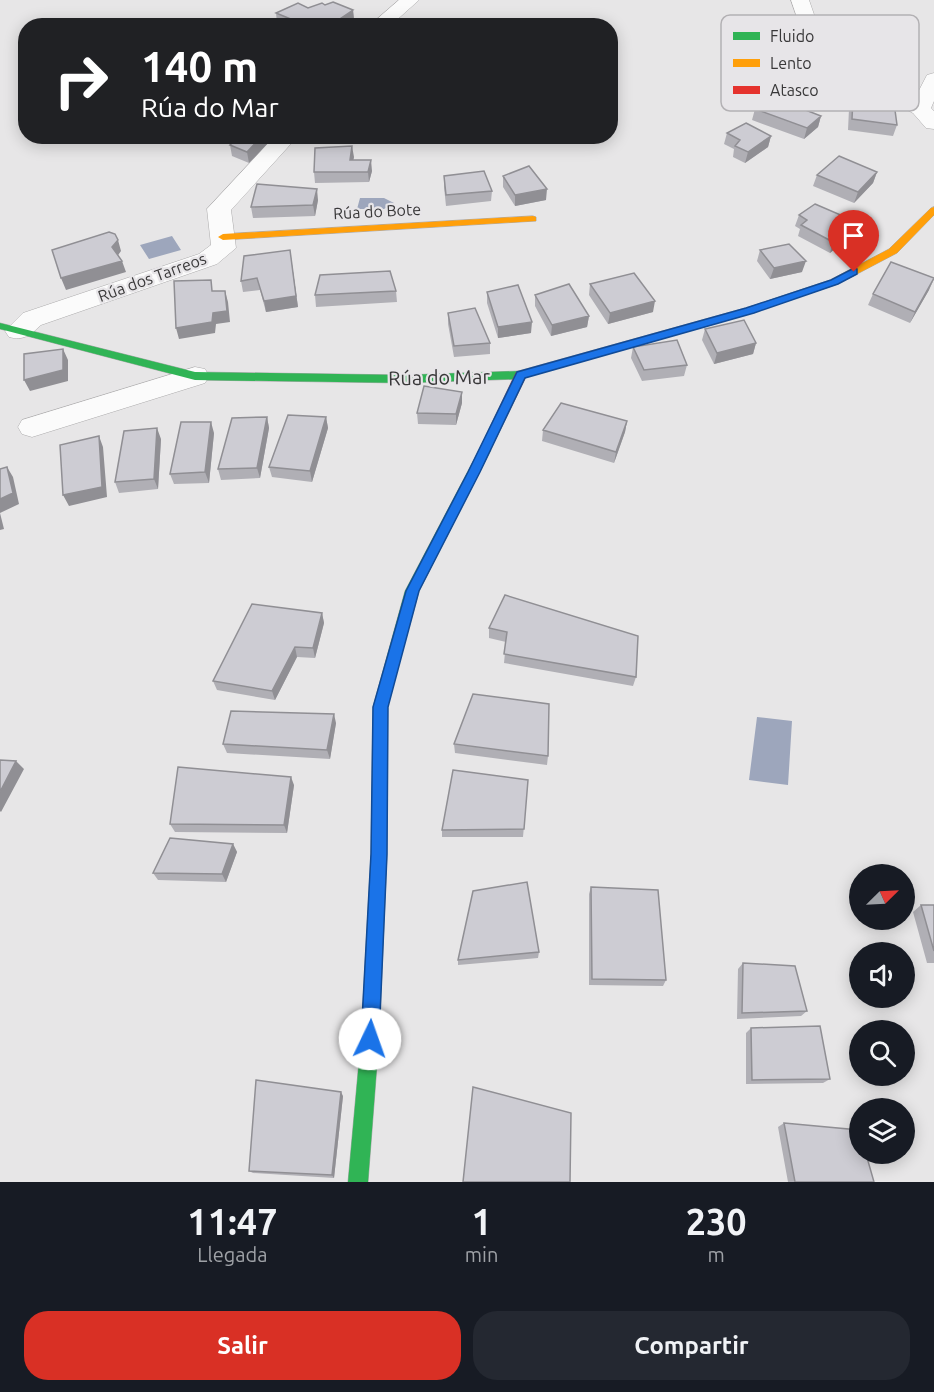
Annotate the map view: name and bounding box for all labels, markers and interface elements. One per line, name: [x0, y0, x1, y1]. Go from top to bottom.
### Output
legend: [721, 15, 919, 111]
text: Fluido: [770, 27, 814, 45]
icon: right: [42, 42, 120, 120]
text: 140 m: [141, 43, 258, 90]
text: Lento: [770, 54, 812, 72]
text: Atasco: [770, 81, 819, 99]
text: Rúa do Mar: [141, 92, 279, 122]
street label: Rúa do Bote: [333, 200, 421, 222]
pin: [828, 210, 879, 272]
icon: arrive: [837, 219, 870, 252]
street label: Rúa dos Tarreos: [95, 249, 209, 305]
street label: Rúa do Mar: [388, 365, 491, 389]
north arrow: [849, 864, 915, 930]
map controls: [849, 864, 915, 1164]
button: sound: [849, 942, 915, 1008]
position arrow: [338, 1007, 402, 1071]
button: search: [849, 1020, 915, 1086]
button: layers: [849, 1098, 915, 1164]
text: 11:47: [187, 1201, 277, 1242]
text: 1: [471, 1201, 492, 1242]
text: 230: [686, 1201, 747, 1242]
text: Llegada: [197, 1243, 268, 1266]
text: min: [465, 1243, 498, 1266]
text: m: [708, 1243, 725, 1266]
button: Salir: [24, 1311, 461, 1380]
button: Compartir: [473, 1311, 910, 1380]

